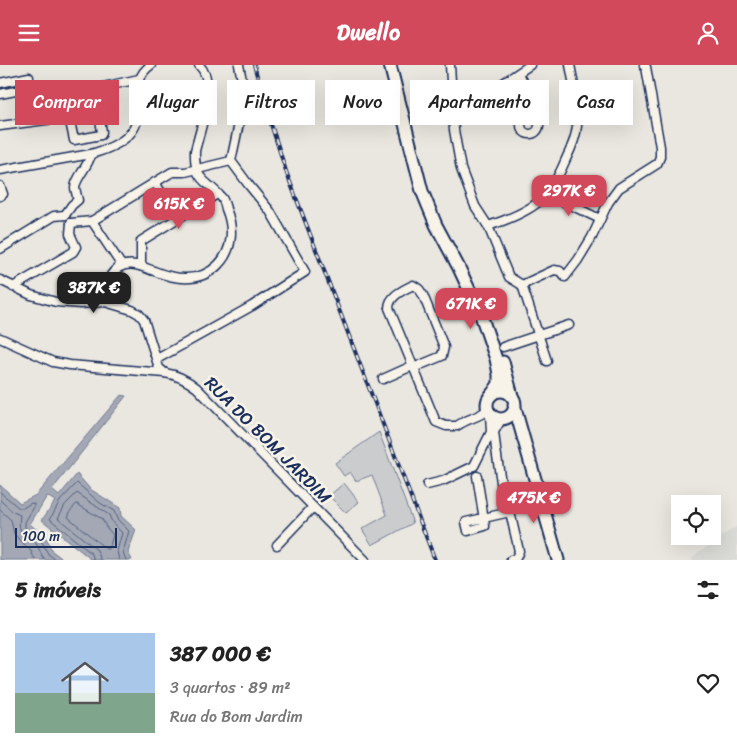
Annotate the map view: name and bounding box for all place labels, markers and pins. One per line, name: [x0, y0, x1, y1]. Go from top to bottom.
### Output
pin: 297K €: [528, 175, 610, 217]
pin: 615K €: [138, 187, 220, 230]
pin: 387K €: [53, 271, 135, 314]
pin: 671K €: [430, 287, 512, 330]
pin: 475K €: [493, 481, 575, 524]

